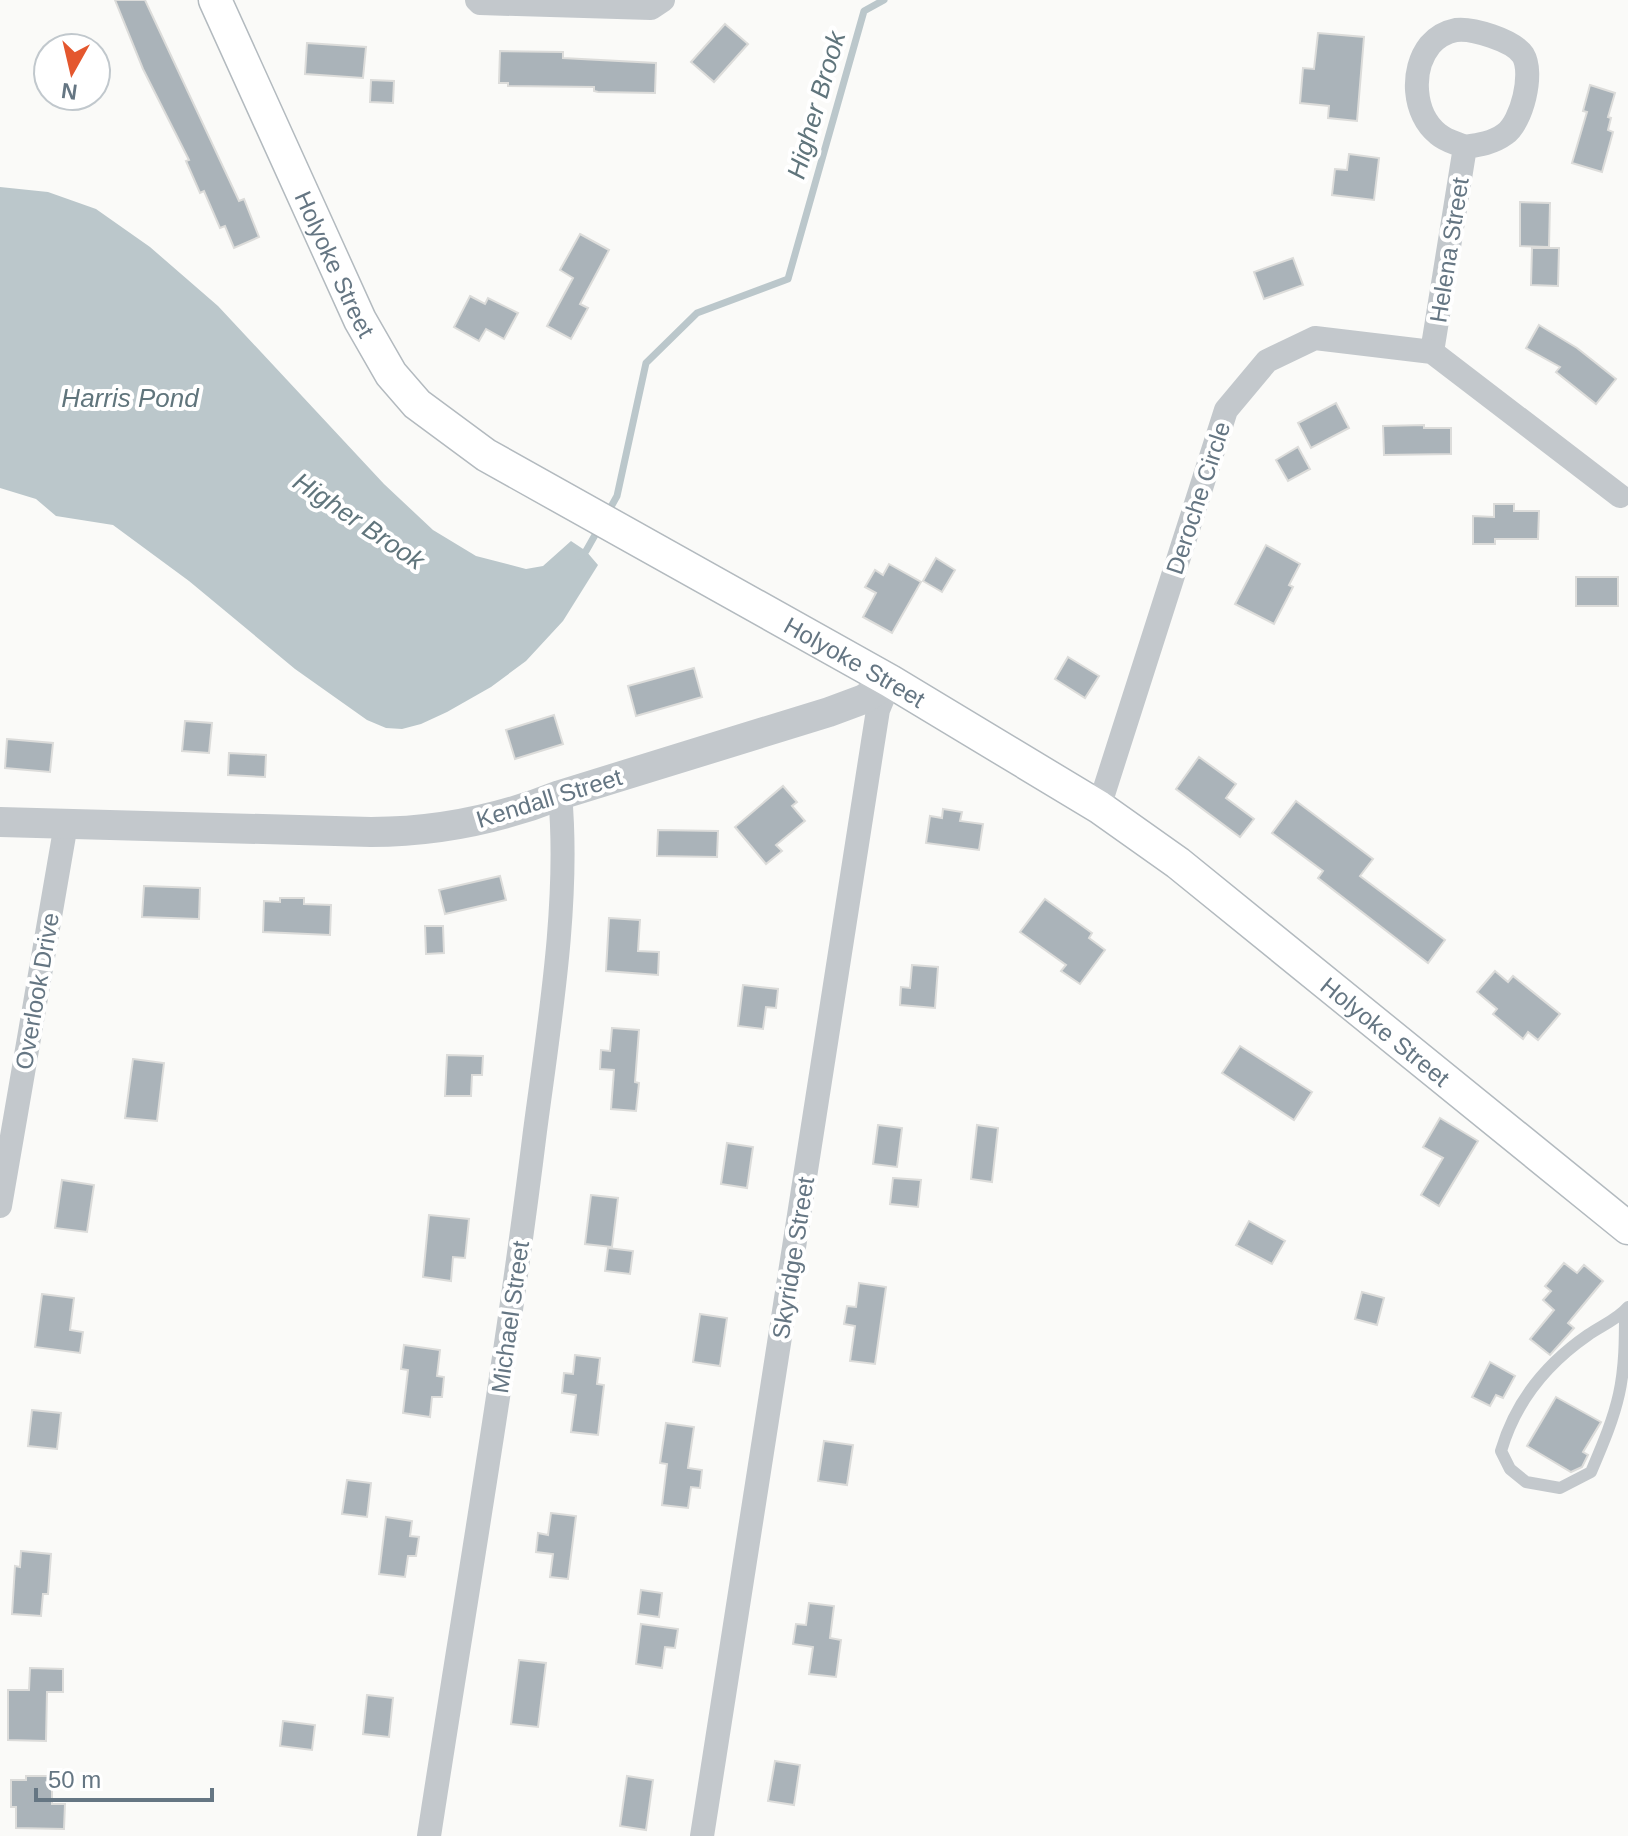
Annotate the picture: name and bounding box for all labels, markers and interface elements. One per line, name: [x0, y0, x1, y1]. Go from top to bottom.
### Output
water label: Higher Brook: [781, 26, 852, 182]
north arrow: [32, 32, 112, 112]
text: N: [60, 78, 79, 105]
street label: Helena Street: [1424, 175, 1474, 325]
street label: Holyoke Street: [290, 187, 381, 342]
water label: Harris Pond: [61, 383, 200, 413]
street label: Deroche Circle: [1161, 418, 1235, 578]
water label: Higher Brook: [288, 466, 432, 577]
street label: Holyoke Street: [780, 611, 930, 713]
street label: Kendall Street: [473, 763, 625, 833]
street label: Overlook Drive: [10, 911, 64, 1071]
street label: Holyoke Street: [1316, 971, 1455, 1092]
street label: Skyridge Street: [767, 1175, 819, 1341]
street label: Michael Street: [486, 1239, 534, 1395]
scale bar: [36, 1752, 212, 1802]
text: 50 m: [48, 1766, 101, 1793]

